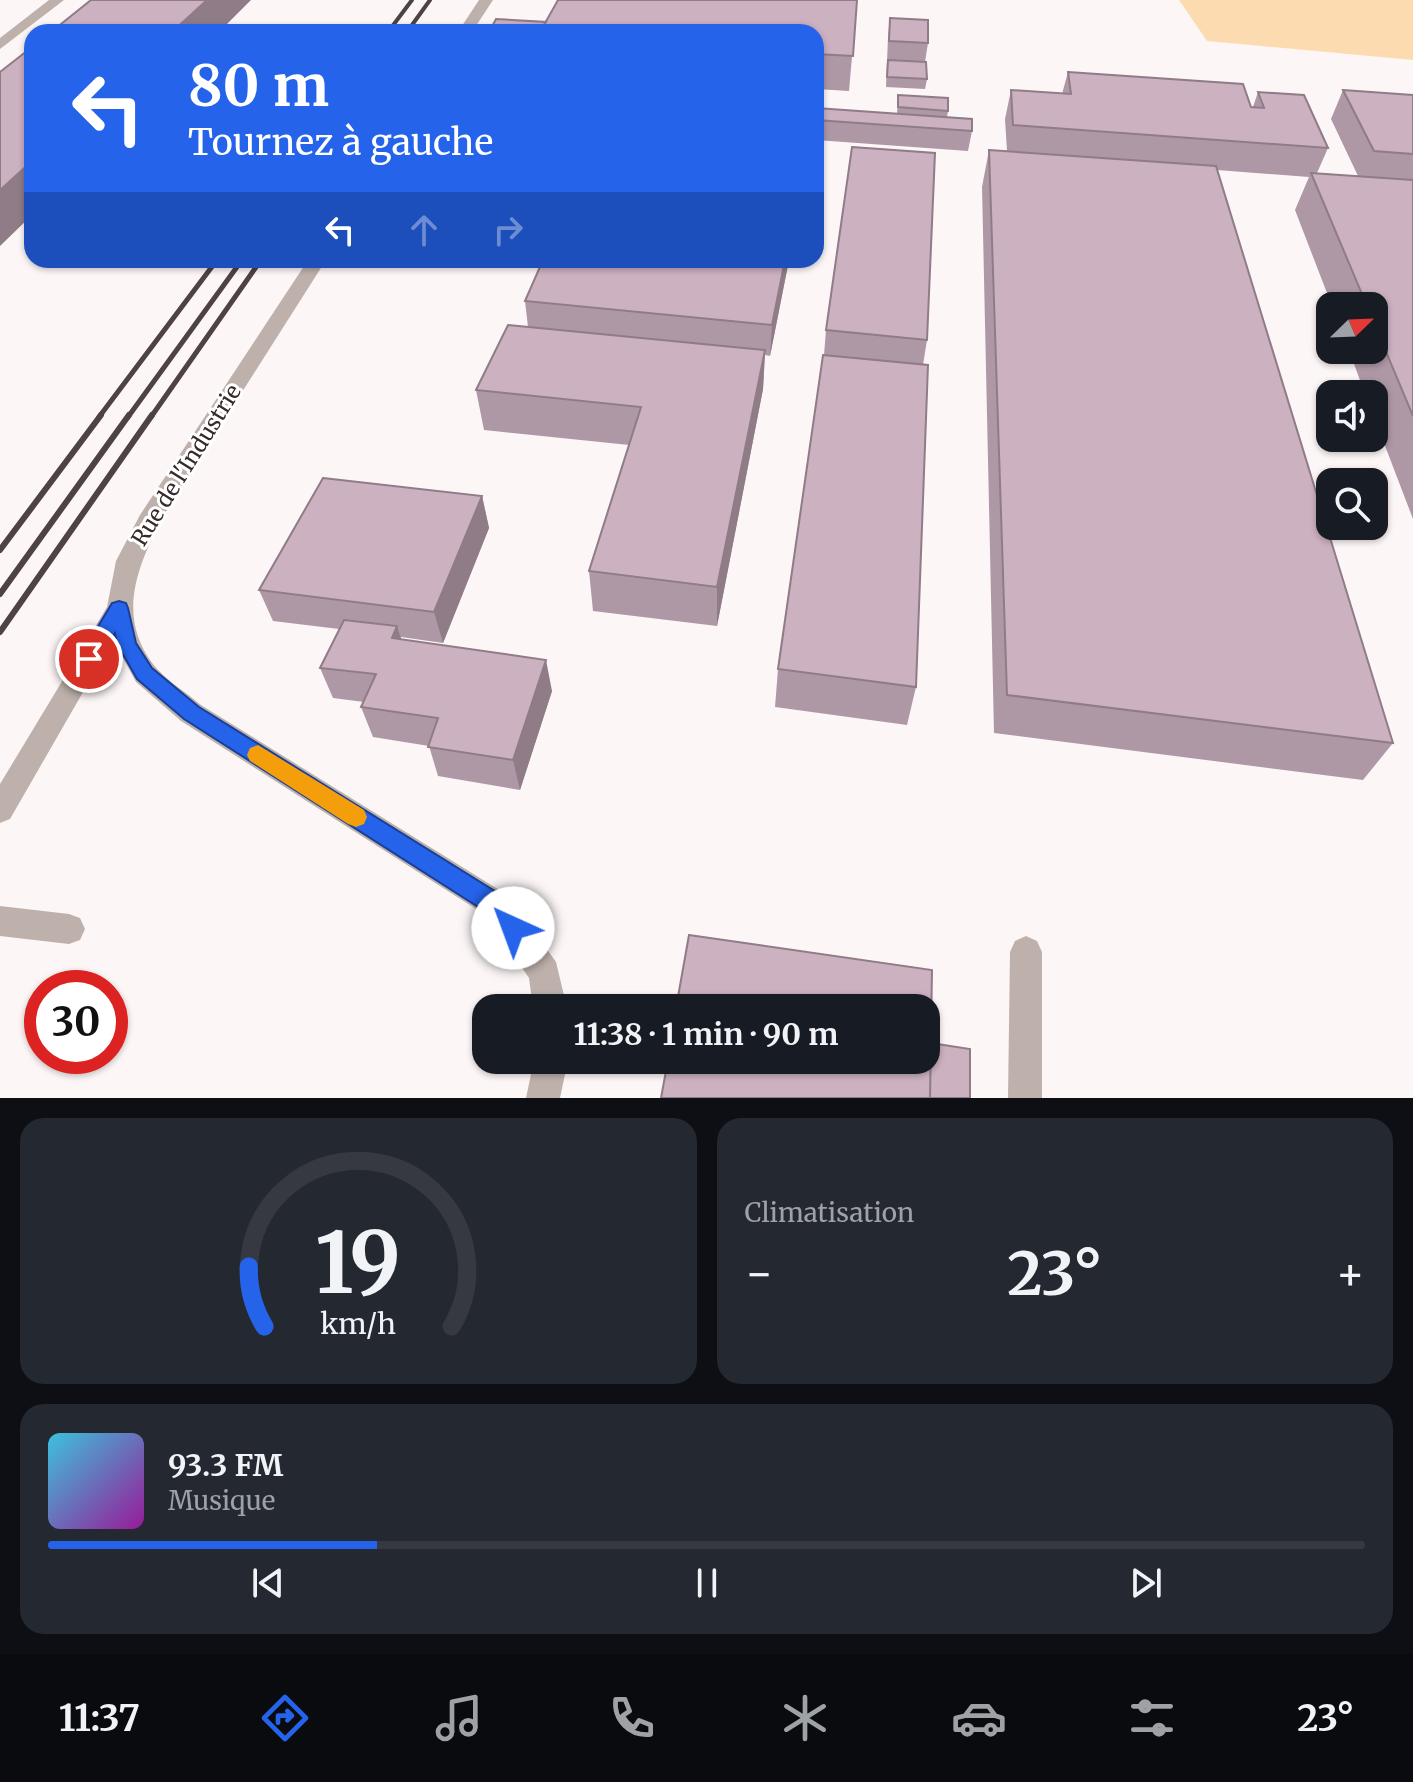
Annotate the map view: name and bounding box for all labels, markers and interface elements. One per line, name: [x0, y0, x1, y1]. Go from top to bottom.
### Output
text: 80 m: [188, 51, 329, 121]
icon: left: [56, 56, 160, 160]
text: Tournez à gauche: [188, 120, 493, 165]
icon: left: [318, 208, 362, 252]
icon: ahead: [402, 208, 446, 252]
icon: right: [486, 208, 530, 252]
north arrow: [1316, 292, 1388, 364]
map controls: [1316, 292, 1388, 540]
street label: Rue de l'Industrie: [125, 379, 247, 551]
button: sound: [1316, 380, 1388, 452]
button: search: [1316, 468, 1388, 540]
pin: [55, 625, 123, 693]
icon: arrive: [67, 637, 111, 681]
position arrow: [471, 886, 555, 970]
speed limit sign: 30: [24, 970, 128, 1074]
text: 11:38 · 1 min · 90 m: [574, 1015, 838, 1053]
text: Climatisation: [745, 1196, 914, 1229]
text: 19: [315, 1211, 401, 1316]
text: 23°: [1007, 1236, 1102, 1311]
text: −: [745, 1246, 774, 1301]
text: +: [1336, 1246, 1365, 1301]
text: km/h: [320, 1306, 396, 1342]
text: 93.3 FM: [168, 1446, 283, 1484]
text: Musique: [168, 1484, 275, 1517]
icon: previous: [246, 1561, 290, 1605]
icon: pause: [685, 1561, 729, 1605]
icon: next: [1124, 1561, 1168, 1605]
icon: directions: [257, 1690, 313, 1746]
icon: music: [431, 1690, 487, 1746]
icon: phone: [604, 1690, 660, 1746]
icon: climate: [777, 1690, 833, 1746]
icon: car: [951, 1690, 1007, 1746]
icon: filters: [1124, 1690, 1180, 1746]
text: 11:37: [59, 1696, 140, 1741]
text: 23°: [1297, 1696, 1354, 1741]

